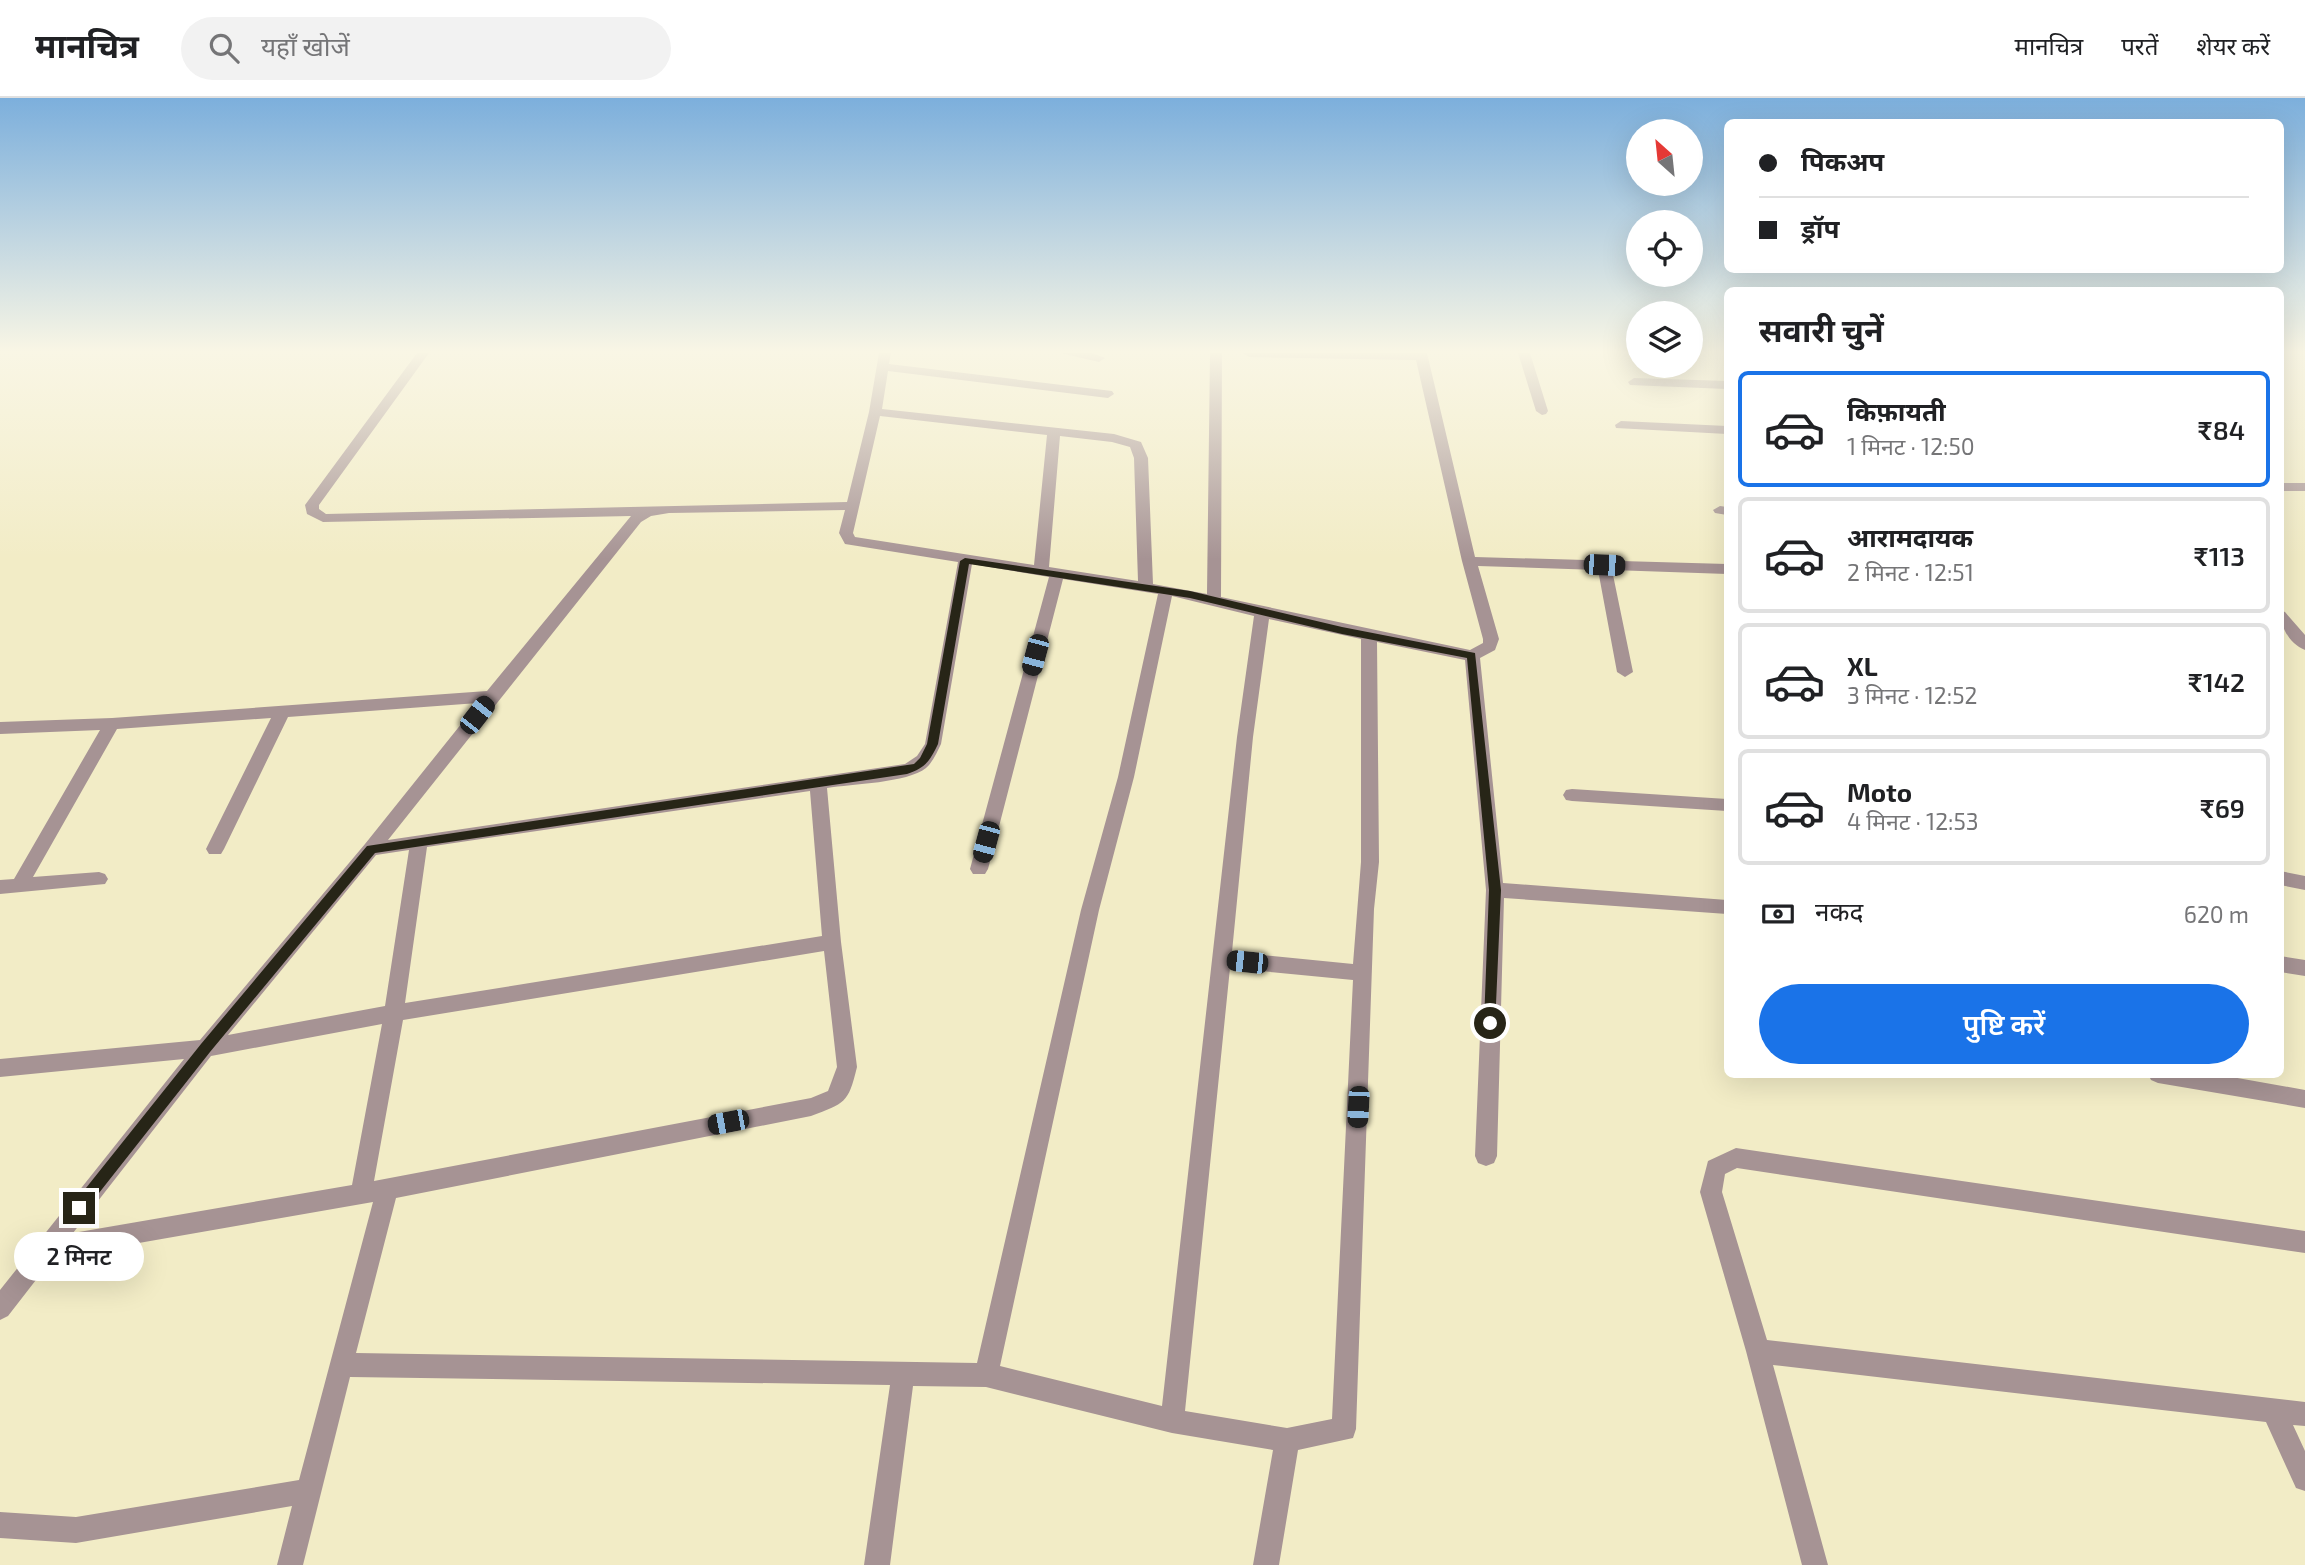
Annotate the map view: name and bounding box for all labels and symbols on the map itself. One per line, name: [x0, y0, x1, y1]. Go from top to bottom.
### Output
north arrow: [1626, 119, 1703, 196]
car: [1583, 554, 1626, 576]
car: [1020, 632, 1051, 678]
car: [456, 692, 499, 738]
car: [971, 819, 1002, 865]
car: [1226, 949, 1269, 975]
route start: [1474, 1007, 1506, 1039]
car: [1347, 1085, 1370, 1129]
car: [706, 1108, 751, 1136]
route end: [63, 1192, 95, 1224]
callout: 2 मिनट: [14, 1232, 144, 1282]

